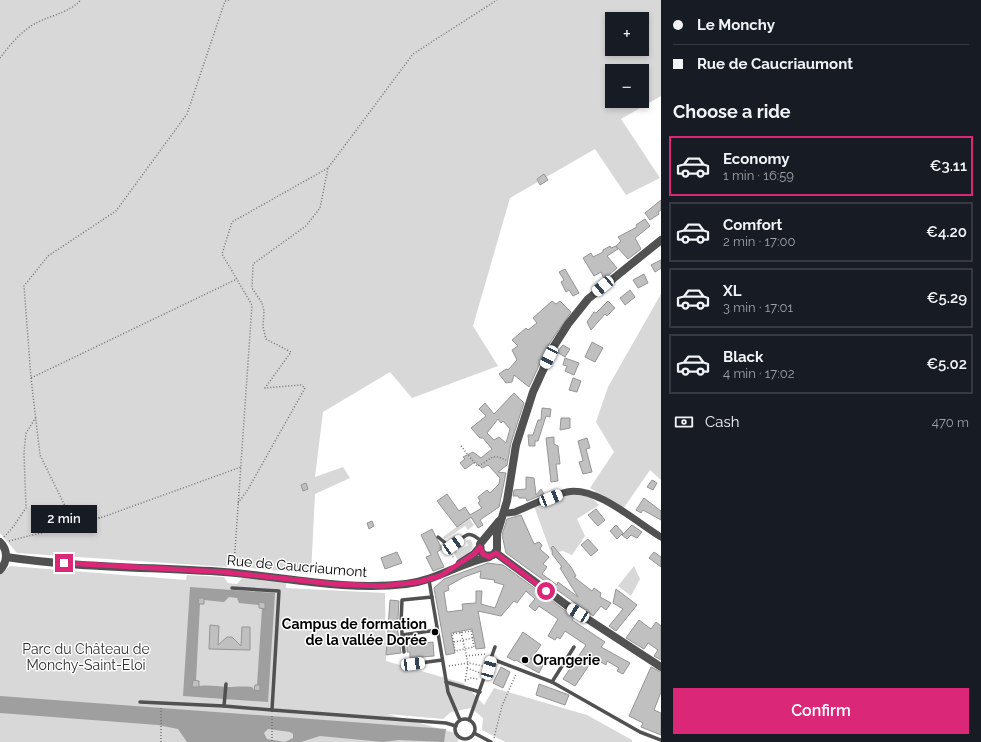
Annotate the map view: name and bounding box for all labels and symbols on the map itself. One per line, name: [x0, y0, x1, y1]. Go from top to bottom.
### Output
car: [590, 274, 616, 298]
car: [538, 344, 560, 370]
car: [538, 488, 564, 508]
callout: 2 min: [31, 505, 97, 533]
car: [440, 533, 466, 557]
street label: Rue de Caucriaumont: [226, 552, 368, 580]
route end: [55, 554, 73, 572]
route start: [537, 582, 555, 600]
car: [565, 602, 591, 624]
place label: Campus de formation de la vallée Dorée: [282, 616, 428, 648]
marker: Campus de formation de la vallée Dorée: [430, 627, 440, 637]
park label: Parc du Château de Monchy-Saint-Eloi: [22, 641, 150, 673]
place label: Orangerie: [533, 652, 601, 668]
car: [480, 655, 498, 681]
marker: Orangerie: [520, 655, 530, 665]
car: [400, 657, 426, 671]

